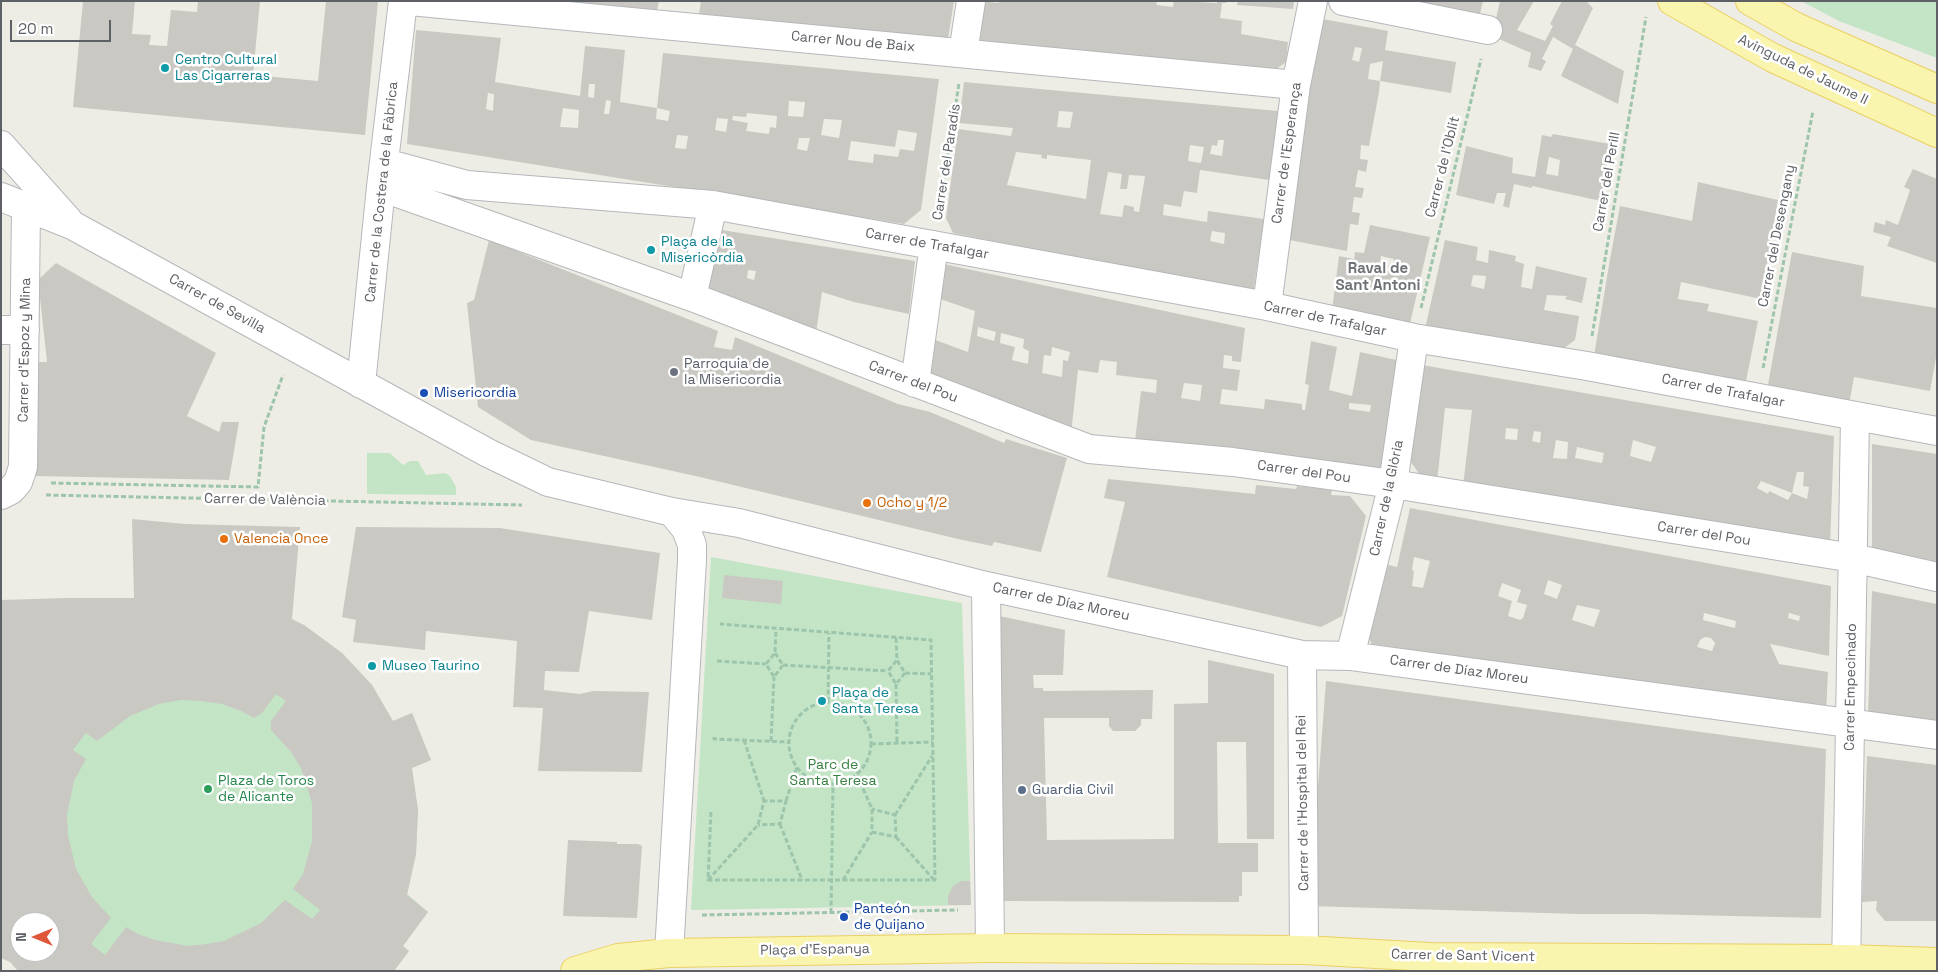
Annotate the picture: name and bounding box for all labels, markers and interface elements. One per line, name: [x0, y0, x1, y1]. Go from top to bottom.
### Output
scale bar: [12, 10, 114, 42]
text: 20 m: [18, 19, 53, 38]
street label: Carrer Nou de Baix: [790, 28, 916, 56]
street label: Avinguda de Jaume II: [1735, 31, 1871, 109]
place label: Centro Cultural Las Cigarreras: [175, 52, 277, 84]
marker: Centro Cultural Las Cigarreras: [159, 62, 171, 74]
street label: Carrer de la Costera de la Fàbrica: [362, 81, 402, 303]
street label: Carrer de l'Esperança: [1269, 81, 1305, 225]
street label: Carrer del Paradís: [929, 102, 965, 222]
street label: Carrer de l'Oblit: [1422, 115, 1464, 219]
street label: Carrer del Perill: [1590, 131, 1624, 233]
street label: Carrer del Desengany: [1755, 163, 1799, 309]
street label: Carrer de Trafalgar: [864, 225, 990, 263]
place label: Plaça de la Misericòrdia: [661, 234, 743, 266]
marker: Plaça de la Misericòrdia: [645, 244, 657, 256]
district label: Raval de Sant Antoni: [1336, 260, 1420, 295]
street label: Carrer de Sevilla: [166, 271, 268, 337]
street label: Carrer d'Espoz y Mina: [15, 277, 35, 423]
street label: Carrer de Trafalgar: [1262, 298, 1388, 340]
place label: Parroquia de la Misericordia: [684, 356, 782, 388]
street label: Carrer del Pou: [866, 357, 960, 407]
marker: Parroquia de la Misericordia: [668, 366, 680, 378]
street label: Carrer de Trafalgar: [1660, 371, 1786, 411]
place label: Misericordia: [434, 385, 516, 401]
marker: Misericordia: [418, 387, 430, 399]
street label: Carrer de la Glòria: [1366, 438, 1408, 558]
street label: Carrer del Pou: [1256, 457, 1352, 487]
street label: Carrer de València: [204, 491, 326, 509]
place label: Ocho y 1/2: [877, 495, 947, 511]
marker: Ocho y 1/2: [861, 497, 873, 509]
street label: Carrer del Pou: [1656, 518, 1752, 550]
place label: Valencia Once: [234, 531, 329, 547]
marker: Valencia Once: [218, 533, 230, 545]
street label: Carrer de Díaz Moreu: [991, 579, 1131, 625]
street label: Carrer Empecinado: [1841, 623, 1861, 751]
street label: Carrer de Díaz Moreu: [1389, 652, 1529, 688]
place label: Museo Taurino: [382, 658, 480, 674]
marker: Museo Taurino: [366, 660, 378, 672]
place label: Plaça de Santa Teresa: [832, 685, 919, 718]
marker: Plaça de Santa Teresa: [816, 695, 828, 707]
street label: Carrer de l'Hospital del Rei: [1293, 715, 1313, 891]
park label: Parc de Santa Teresa: [790, 757, 876, 790]
place label: Plaza de Toros de Alicante: [218, 773, 314, 806]
place label: Guardia Civil: [1032, 782, 1114, 798]
marker: Plaza de Toros de Alicante: [202, 783, 214, 795]
marker: Guardia Civil: [1016, 784, 1028, 796]
place label: Panteón de Quijano: [854, 901, 925, 934]
marker: Panteón de Quijano: [838, 911, 850, 923]
north arrow: [10, 912, 60, 962]
text: N: [12, 932, 30, 942]
street label: Plaça d'Espanya: [760, 941, 870, 959]
street label: Carrer de Sant Vicent: [1391, 946, 1535, 966]

